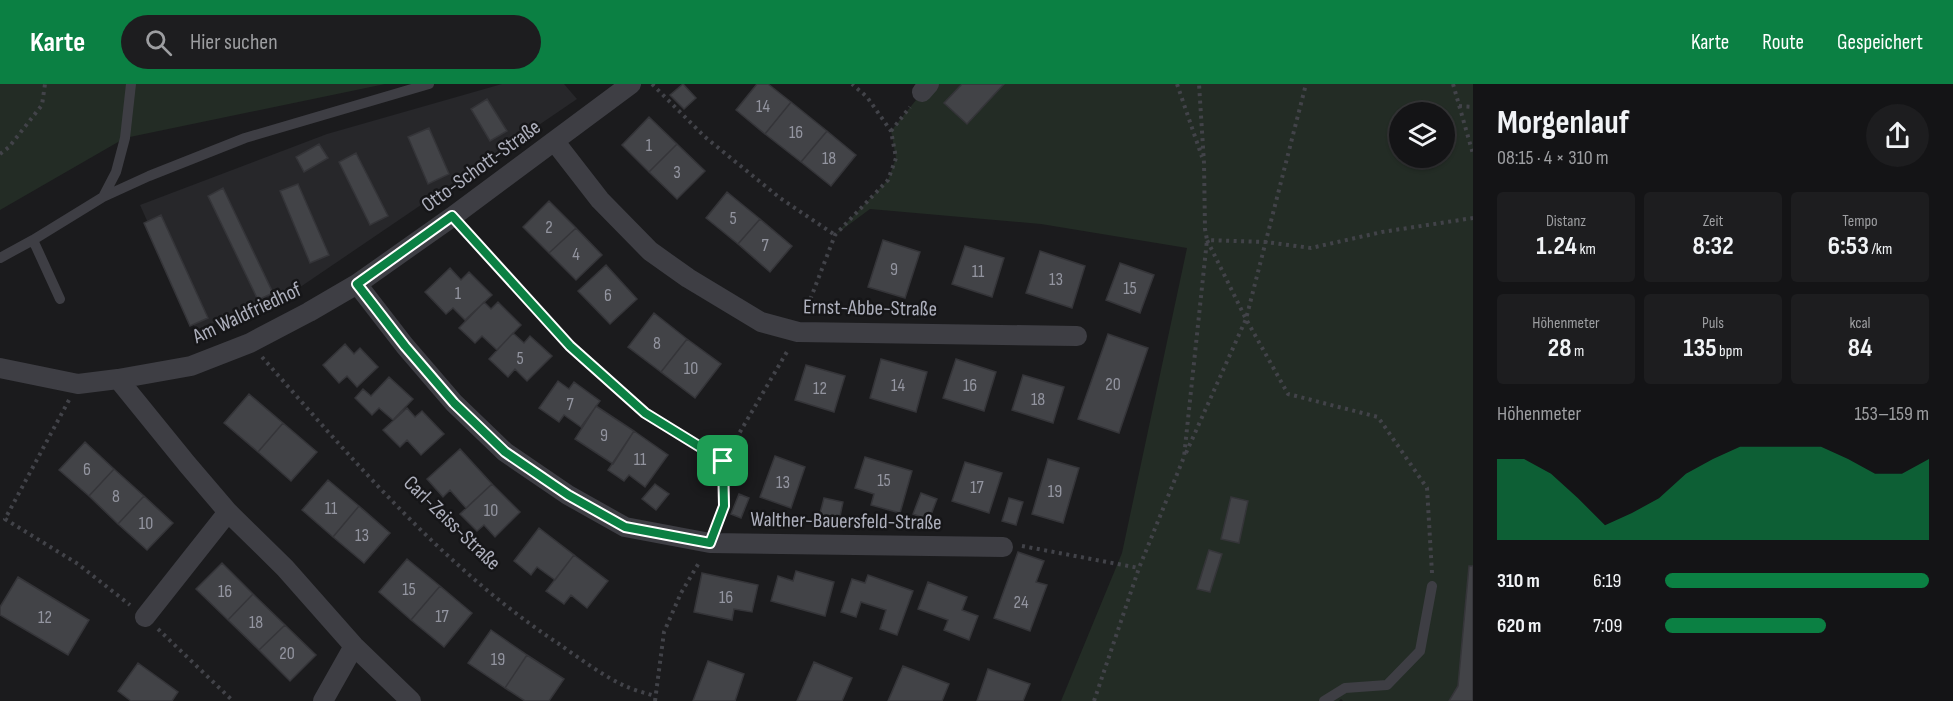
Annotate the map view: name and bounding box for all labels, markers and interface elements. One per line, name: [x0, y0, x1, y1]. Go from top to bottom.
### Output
search box: [121, 15, 541, 69]
text: Karte: [30, 26, 85, 59]
icon: search: [142, 26, 175, 59]
text: Hier suchen: [190, 29, 278, 56]
text: Karte: [1691, 30, 1729, 55]
text: Route: [1762, 30, 1804, 55]
text: Gespeichert: [1837, 30, 1923, 55]
house number: 14: [756, 96, 770, 117]
map controls: [1389, 102, 1455, 168]
button: layers: [1389, 102, 1455, 168]
text: Morgenlauf: [1497, 103, 1629, 143]
button: share: [1866, 104, 1929, 167]
street label: Otto-Schott-Straße: [417, 114, 545, 218]
house number: 16: [789, 122, 803, 143]
house number: 1: [646, 135, 653, 156]
text: 08:15 · 4 × 310 m: [1497, 146, 1609, 170]
house number: 18: [822, 148, 836, 169]
house number: 3: [673, 162, 681, 183]
house number: 5: [729, 208, 737, 229]
text: Distanz: [1546, 212, 1586, 231]
text: Zeit: [1703, 212, 1723, 231]
text: Tempo: [1842, 212, 1878, 231]
house number: 2: [545, 217, 553, 238]
text: 1.24: [1536, 231, 1577, 262]
text: 8:32: [1692, 231, 1734, 262]
text: 6:53: [1828, 231, 1869, 262]
house number: 7: [761, 235, 769, 256]
text: km: [1577, 240, 1596, 259]
text: /km: [1869, 240, 1892, 259]
house number: 4: [572, 244, 580, 265]
house number: 9: [890, 259, 898, 280]
house number: 11: [972, 261, 985, 282]
house number: 13: [1049, 269, 1063, 290]
street label: Am Waldfriedhof: [188, 277, 306, 349]
house number: 15: [1123, 278, 1137, 299]
house number: 1: [455, 283, 462, 304]
house number: 6: [604, 285, 612, 306]
street label: Ernst-Abbe-Straße: [803, 294, 937, 322]
text: Höhenmeter: [1532, 314, 1600, 333]
text: Puls: [1702, 314, 1724, 333]
text: kcal: [1849, 314, 1871, 333]
house number: 8: [653, 333, 661, 354]
text: 28: [1548, 333, 1571, 364]
text: 135: [1683, 333, 1717, 364]
text: 84: [1848, 333, 1872, 364]
text: m: [1571, 342, 1584, 361]
text: bpm: [1717, 342, 1743, 361]
house number: 5: [516, 348, 524, 369]
house number: 10: [684, 358, 698, 379]
house number: 20: [1105, 374, 1121, 395]
house number: 14: [891, 375, 905, 396]
house number: 16: [963, 375, 977, 396]
house number: 12: [813, 378, 827, 399]
house number: 18: [1031, 389, 1045, 410]
house number: 7: [566, 394, 574, 415]
text: Höhenmeter: [1497, 402, 1581, 426]
text: 153–159 m: [1855, 402, 1929, 426]
house number: 9: [600, 425, 608, 446]
pin: [697, 435, 748, 486]
icon: arrive: [706, 444, 739, 477]
house number: 11: [634, 449, 647, 470]
house number: 6: [83, 459, 91, 480]
house number: 15: [877, 470, 891, 491]
street label: Carl-Zeiss-Straße: [398, 471, 506, 575]
house number: 13: [776, 472, 790, 493]
house number: 17: [970, 477, 985, 498]
house number: 19: [1048, 481, 1062, 502]
house number: 8: [112, 486, 120, 507]
house number: 11: [325, 498, 338, 519]
house number: 10: [484, 500, 498, 521]
street label: Walther-Bauersfeld-Straße: [750, 507, 942, 535]
house number: 10: [139, 513, 153, 534]
house number: 13: [355, 525, 369, 546]
text: 310 m: [1497, 569, 1540, 593]
text: 6:19: [1593, 569, 1621, 593]
house number: 15: [402, 579, 416, 600]
house number: 16: [218, 581, 232, 602]
house number: 16: [719, 587, 733, 608]
house number: 24: [1014, 592, 1029, 613]
house number: 17: [435, 606, 450, 627]
house number: 12: [38, 607, 52, 628]
house number: 18: [249, 612, 263, 633]
text: 620 m: [1497, 614, 1541, 638]
text: 7:09: [1593, 614, 1622, 638]
house number: 20: [279, 643, 295, 664]
house number: 19: [491, 649, 505, 670]

